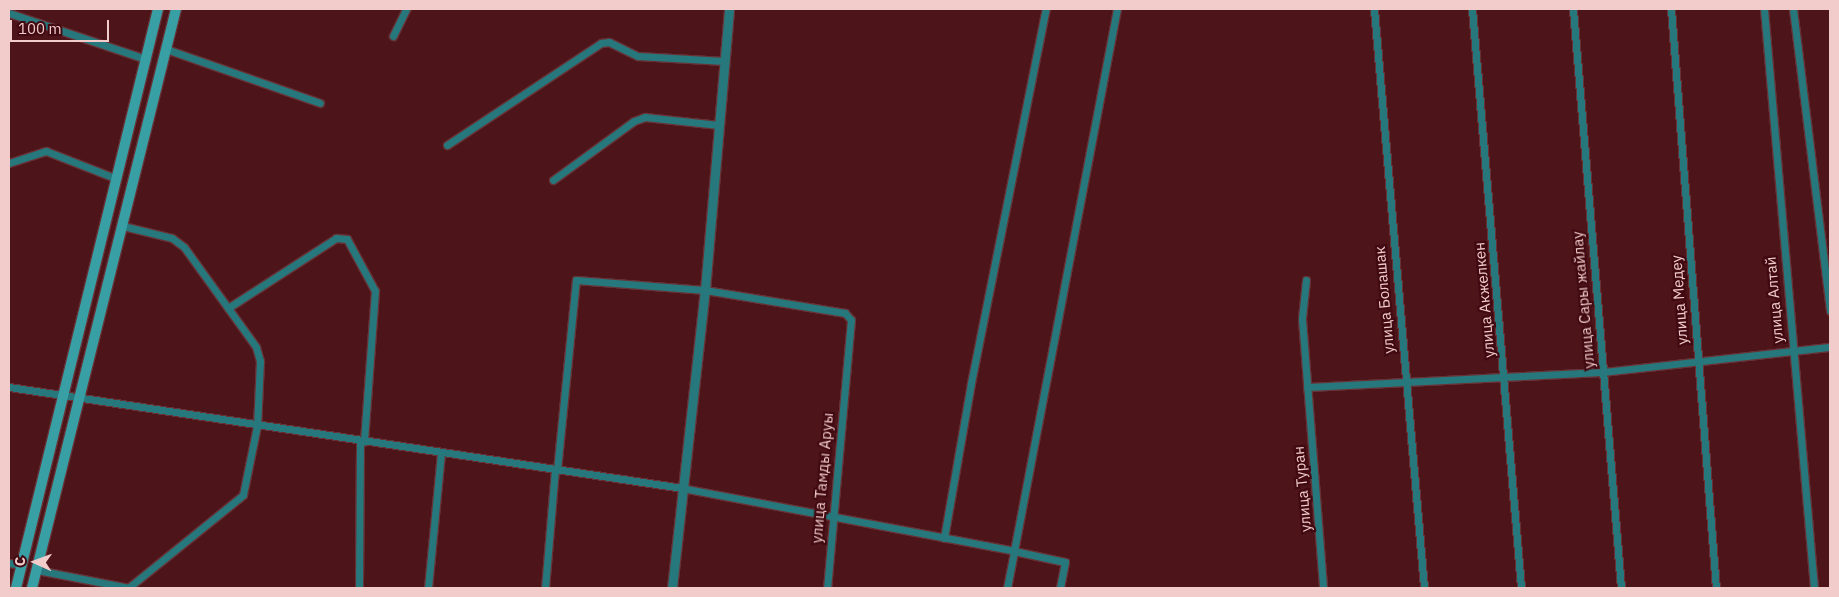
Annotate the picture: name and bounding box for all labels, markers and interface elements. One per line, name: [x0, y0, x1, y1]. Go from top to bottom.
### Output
scale bar: [12, 10, 111, 42]
text: 100 m: [18, 19, 62, 38]
street label: улица Сары жайлау: [1568, 231, 1598, 369]
street label: улица Акжелкен: [1470, 241, 1498, 359]
street label: улица Болашак: [1370, 246, 1398, 354]
street label: улица Медеу: [1667, 254, 1691, 346]
street label: улица Алтай: [1761, 256, 1787, 344]
street label: улица Тамды Аруы: [807, 412, 837, 544]
street label: улица Туран: [1289, 445, 1315, 533]
north arrow: [10, 537, 60, 587]
text: С: [11, 557, 29, 566]

